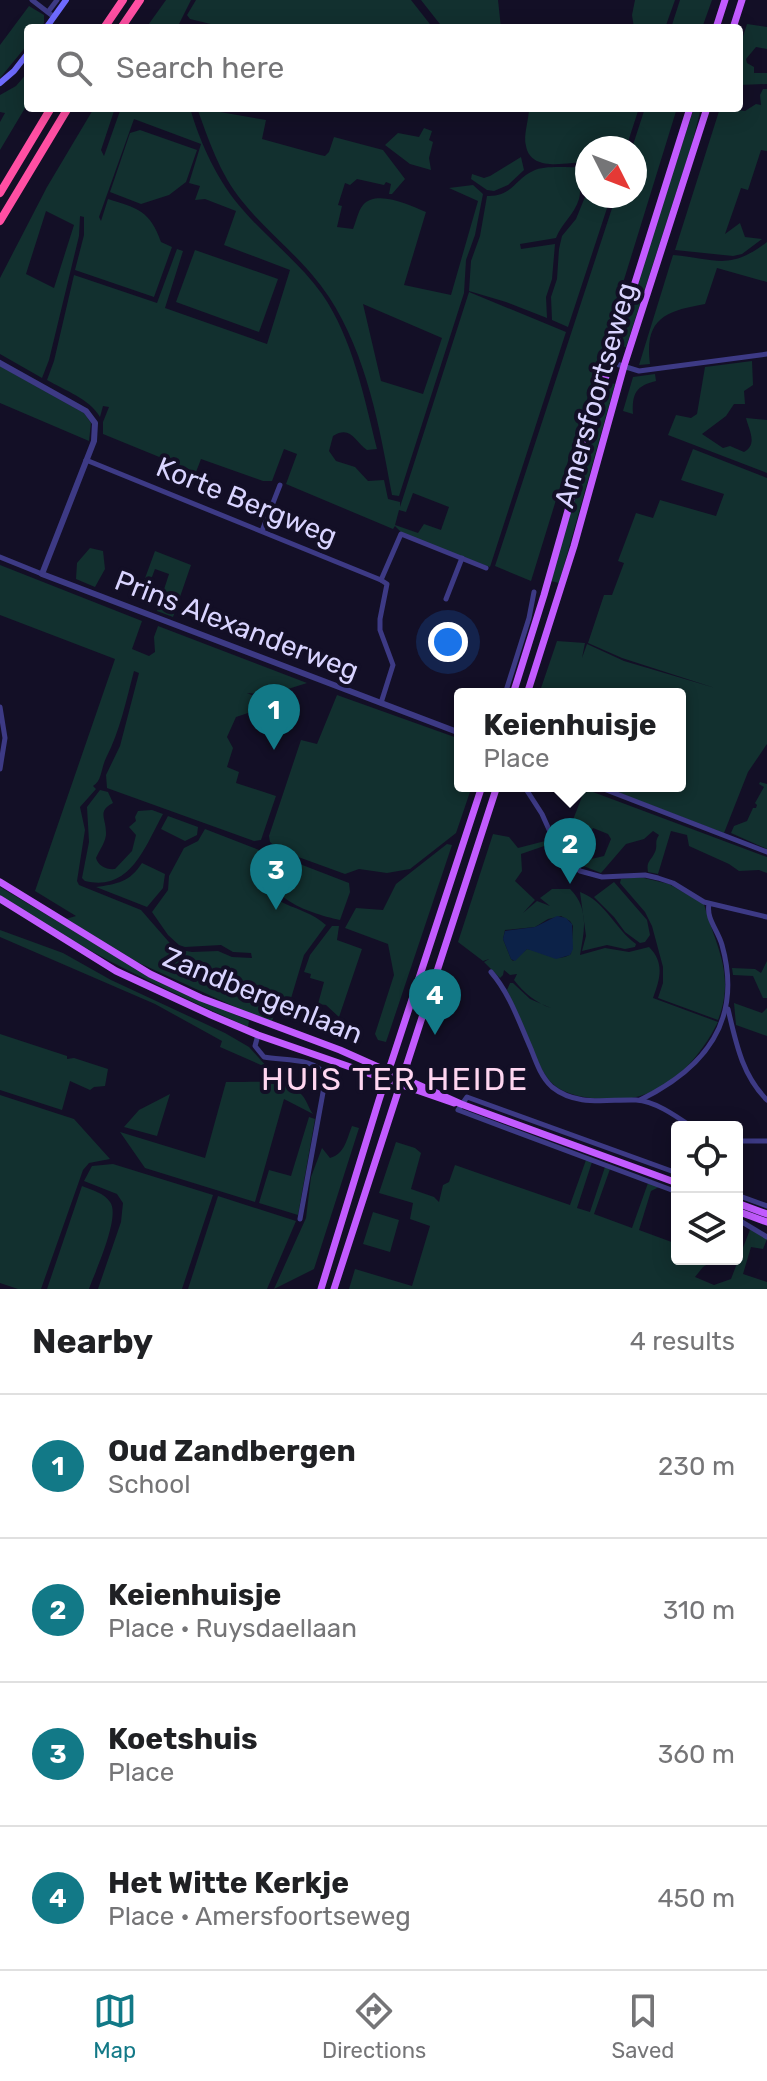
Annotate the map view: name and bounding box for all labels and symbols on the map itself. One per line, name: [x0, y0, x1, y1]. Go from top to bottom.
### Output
north arrow: [575, 136, 647, 208]
street label: Amersfoortseweg: [548, 279, 643, 511]
street label: Korte Bergweg: [152, 450, 342, 553]
street label: Prins Alexanderweg: [110, 564, 363, 687]
your location: [428, 622, 468, 662]
pin: 1: [248, 684, 300, 750]
pin: 2: [544, 818, 596, 884]
pin: 3: [250, 844, 302, 910]
street label: Zandbergenlaan: [158, 940, 368, 1051]
pin: 4: [409, 969, 461, 1035]
district label: HUIS TER HEIDE: [261, 1060, 529, 1098]

